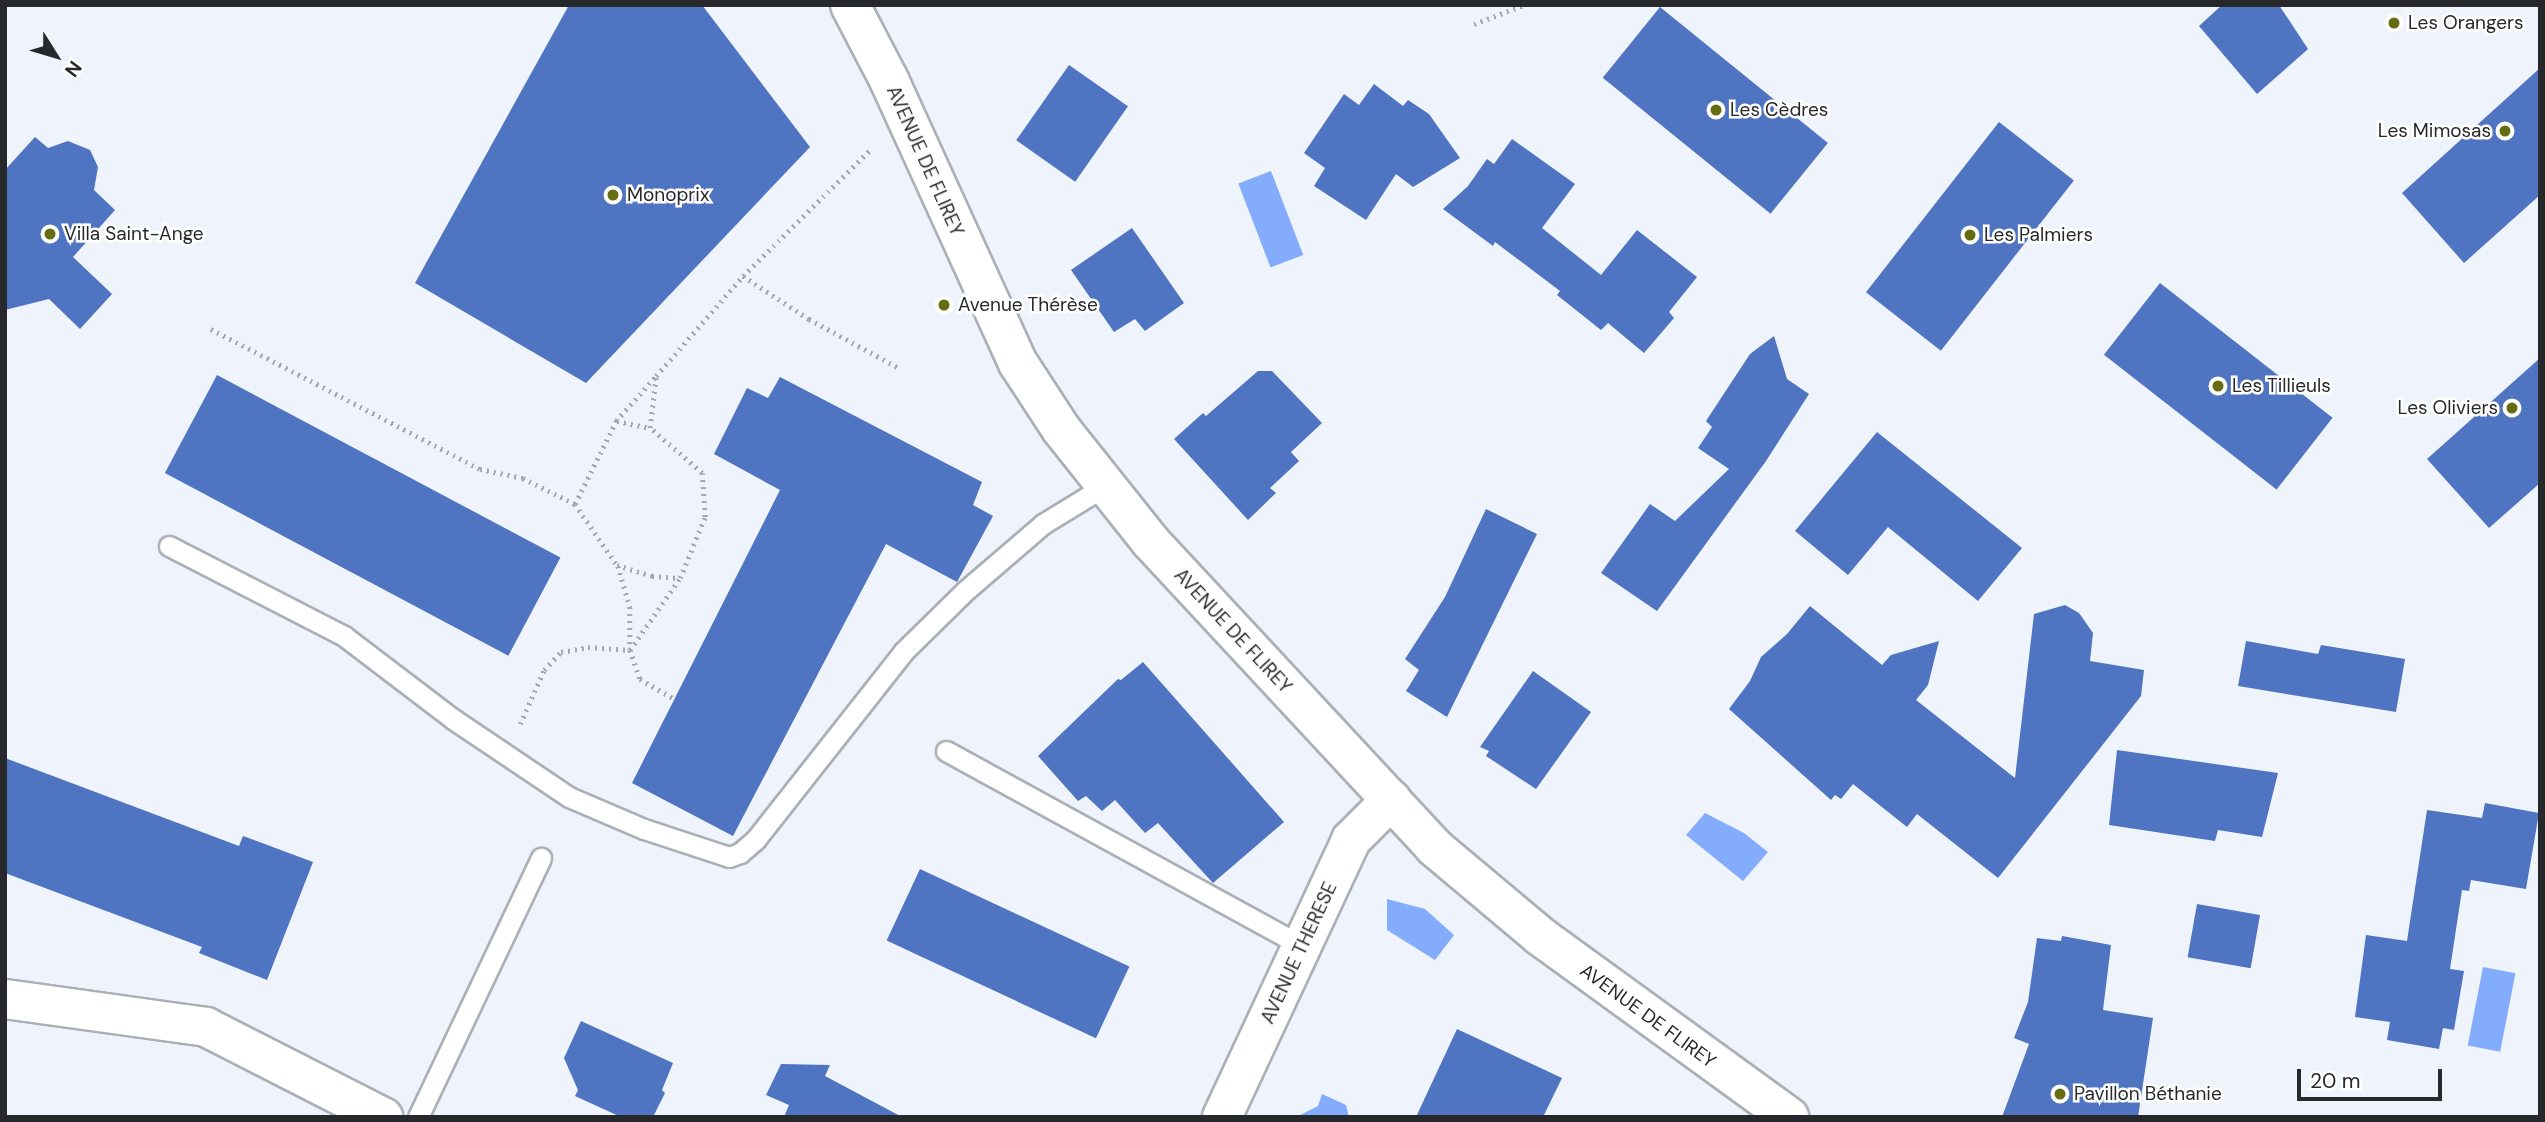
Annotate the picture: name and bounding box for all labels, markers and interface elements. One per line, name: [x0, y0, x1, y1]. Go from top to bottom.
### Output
place label: Les Orangers: [2408, 12, 2524, 34]
marker: Les Orangers: [2386, 15, 2402, 31]
north arrow: [21, 21, 91, 91]
text: N: [59, 56, 87, 82]
street label: AVENUE DE FLIREY: [882, 82, 968, 240]
place label: Les Cèdres: [1730, 99, 1828, 121]
marker: Les Cèdres: [1708, 102, 1724, 118]
place label: Les Mimosas: [2378, 120, 2491, 142]
marker: Les Mimosas: [2497, 123, 2513, 139]
place label: Monoprix: [627, 184, 709, 206]
marker: Monoprix: [605, 187, 621, 203]
place label: Villa Saint-Ange: [64, 223, 204, 245]
place label: Les Palmiers: [1984, 224, 2093, 246]
marker: Villa Saint-Ange: [42, 226, 58, 242]
marker: Les Palmiers: [1962, 227, 1978, 243]
place label: Avenue Thérèse: [958, 294, 1098, 316]
marker: Avenue Thérèse: [936, 297, 952, 313]
place label: Les Tillieuls: [2232, 375, 2331, 397]
marker: Les Tillieuls: [2210, 378, 2226, 394]
place label: Les Oliviers: [2398, 397, 2498, 419]
marker: Les Oliviers: [2504, 400, 2520, 416]
street label: AVENUE DE FLIREY: [1169, 564, 1297, 698]
street label: AVENUE THERESE: [1256, 879, 1342, 1027]
street label: AVENUE DE FLIREY: [1576, 959, 1720, 1073]
scale bar: [2300, 1056, 2445, 1100]
text: 20 m: [2310, 1067, 2361, 1095]
place label: Pavillon Béthanie: [2074, 1083, 2222, 1105]
marker: Pavillon Béthanie: [2052, 1086, 2068, 1102]

